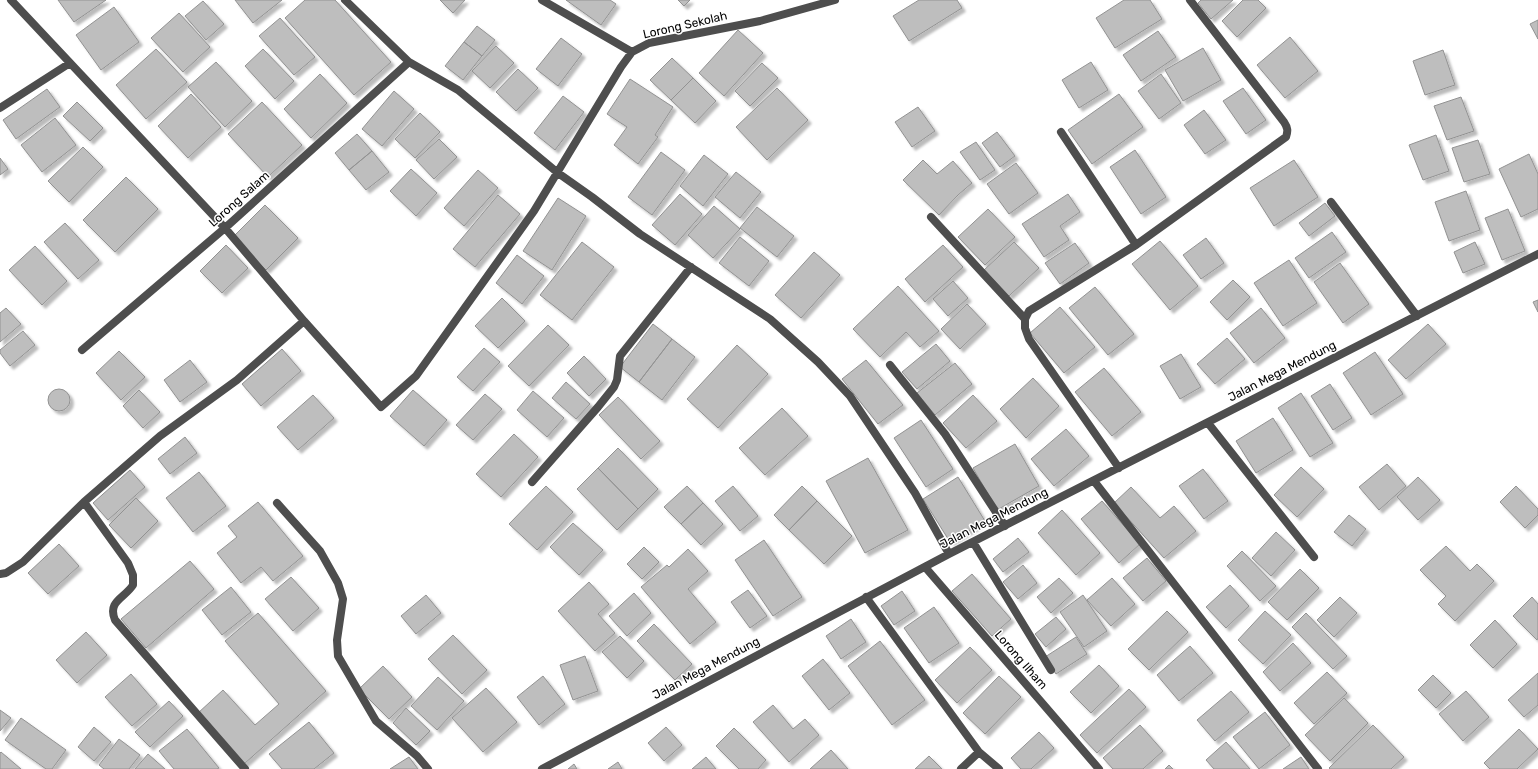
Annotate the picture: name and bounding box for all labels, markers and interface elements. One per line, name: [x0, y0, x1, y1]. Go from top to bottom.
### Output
street label: Lorong Sekolah: [642, 9, 728, 41]
street label: Lorong Salam: [206, 168, 272, 230]
street label: Jalan Mega Mendung: [1226, 338, 1338, 404]
street label: Jalan Mega Mendung: [938, 485, 1050, 551]
street label: Lorong Ilham: [992, 628, 1050, 692]
street label: Jalan Mega Mendung: [650, 634, 762, 702]

